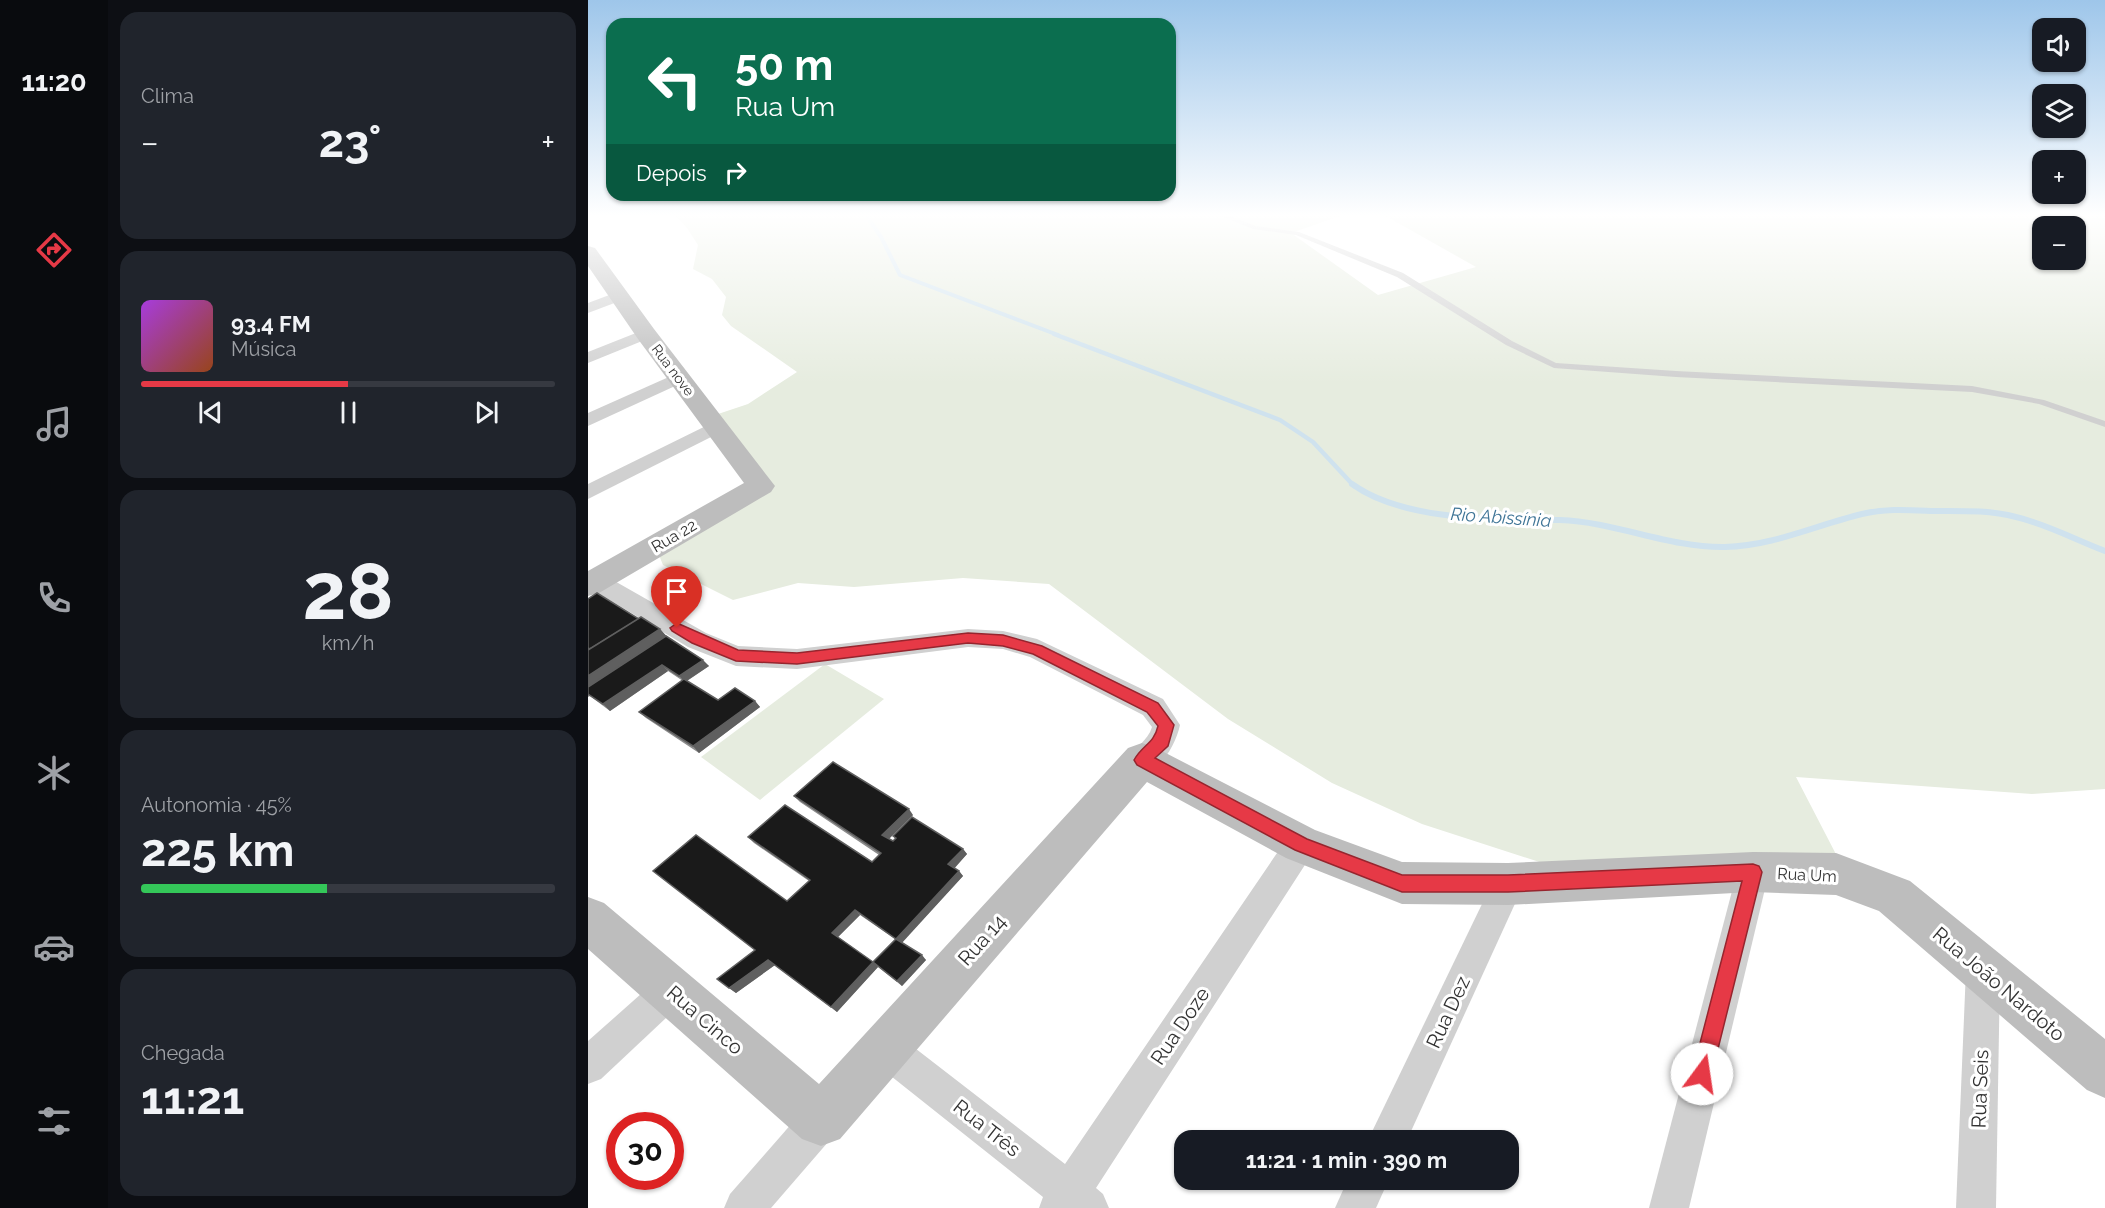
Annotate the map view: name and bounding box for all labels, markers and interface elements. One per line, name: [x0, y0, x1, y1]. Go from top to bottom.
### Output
map controls: [2032, 18, 2086, 270]
button: sound: [2032, 18, 2086, 72]
text: 50 m: [735, 41, 833, 90]
icon: left: [636, 42, 714, 120]
text: 11:20: [21, 66, 87, 97]
text: Clima: [141, 84, 194, 108]
button: layers: [2032, 84, 2086, 138]
text: Rua Um: [735, 91, 835, 122]
text: 23°: [319, 115, 381, 168]
text: −: [141, 123, 159, 162]
text: +: [541, 123, 555, 162]
button: +: [2032, 150, 2086, 204]
icon: right: [719, 156, 752, 189]
text: Depois: [636, 160, 707, 186]
button: −: [2032, 216, 2086, 270]
icon: directions: [33, 229, 75, 271]
text: 93.4 FM: [231, 311, 311, 337]
text: Música: [231, 337, 296, 361]
street label: Rua nove: [648, 341, 698, 399]
icon: previous: [194, 396, 227, 429]
icon: pause: [332, 396, 365, 429]
icon: next: [470, 396, 503, 429]
icon: music: [33, 403, 75, 445]
water label: Rio Abissínia: [1450, 503, 1552, 531]
street label: Rua 22: [648, 515, 700, 557]
text: 28: [302, 546, 394, 637]
pin: [651, 566, 702, 628]
icon: arrive: [660, 575, 693, 608]
icon: phone: [33, 577, 75, 619]
text: km/h: [322, 631, 374, 655]
icon: climate: [33, 752, 75, 794]
text: Autonomia · 45%: [141, 793, 292, 817]
text: 225 km: [141, 824, 295, 877]
street label: Rua Um: [1777, 864, 1837, 886]
street label: Rua 14: [953, 910, 1011, 970]
street label: Rua João Nardoto: [1928, 922, 2070, 1046]
icon: car: [33, 926, 75, 968]
street label: Rua Dez: [1421, 972, 1475, 1052]
street label: Rua Cinco: [662, 980, 748, 1060]
street label: Rua Doze: [1145, 983, 1215, 1069]
text: Chegada: [141, 1041, 225, 1065]
position arrow: [1670, 1042, 1734, 1106]
street label: Rua Seis: [1967, 1049, 1993, 1129]
text: 11:21: [141, 1072, 244, 1125]
street label: Rua Três: [949, 1094, 1025, 1162]
icon: filters: [33, 1100, 75, 1142]
speed limit sign: 30: [606, 1112, 684, 1190]
text: 11:21 · 1 min · 390 m: [1246, 1147, 1447, 1173]

